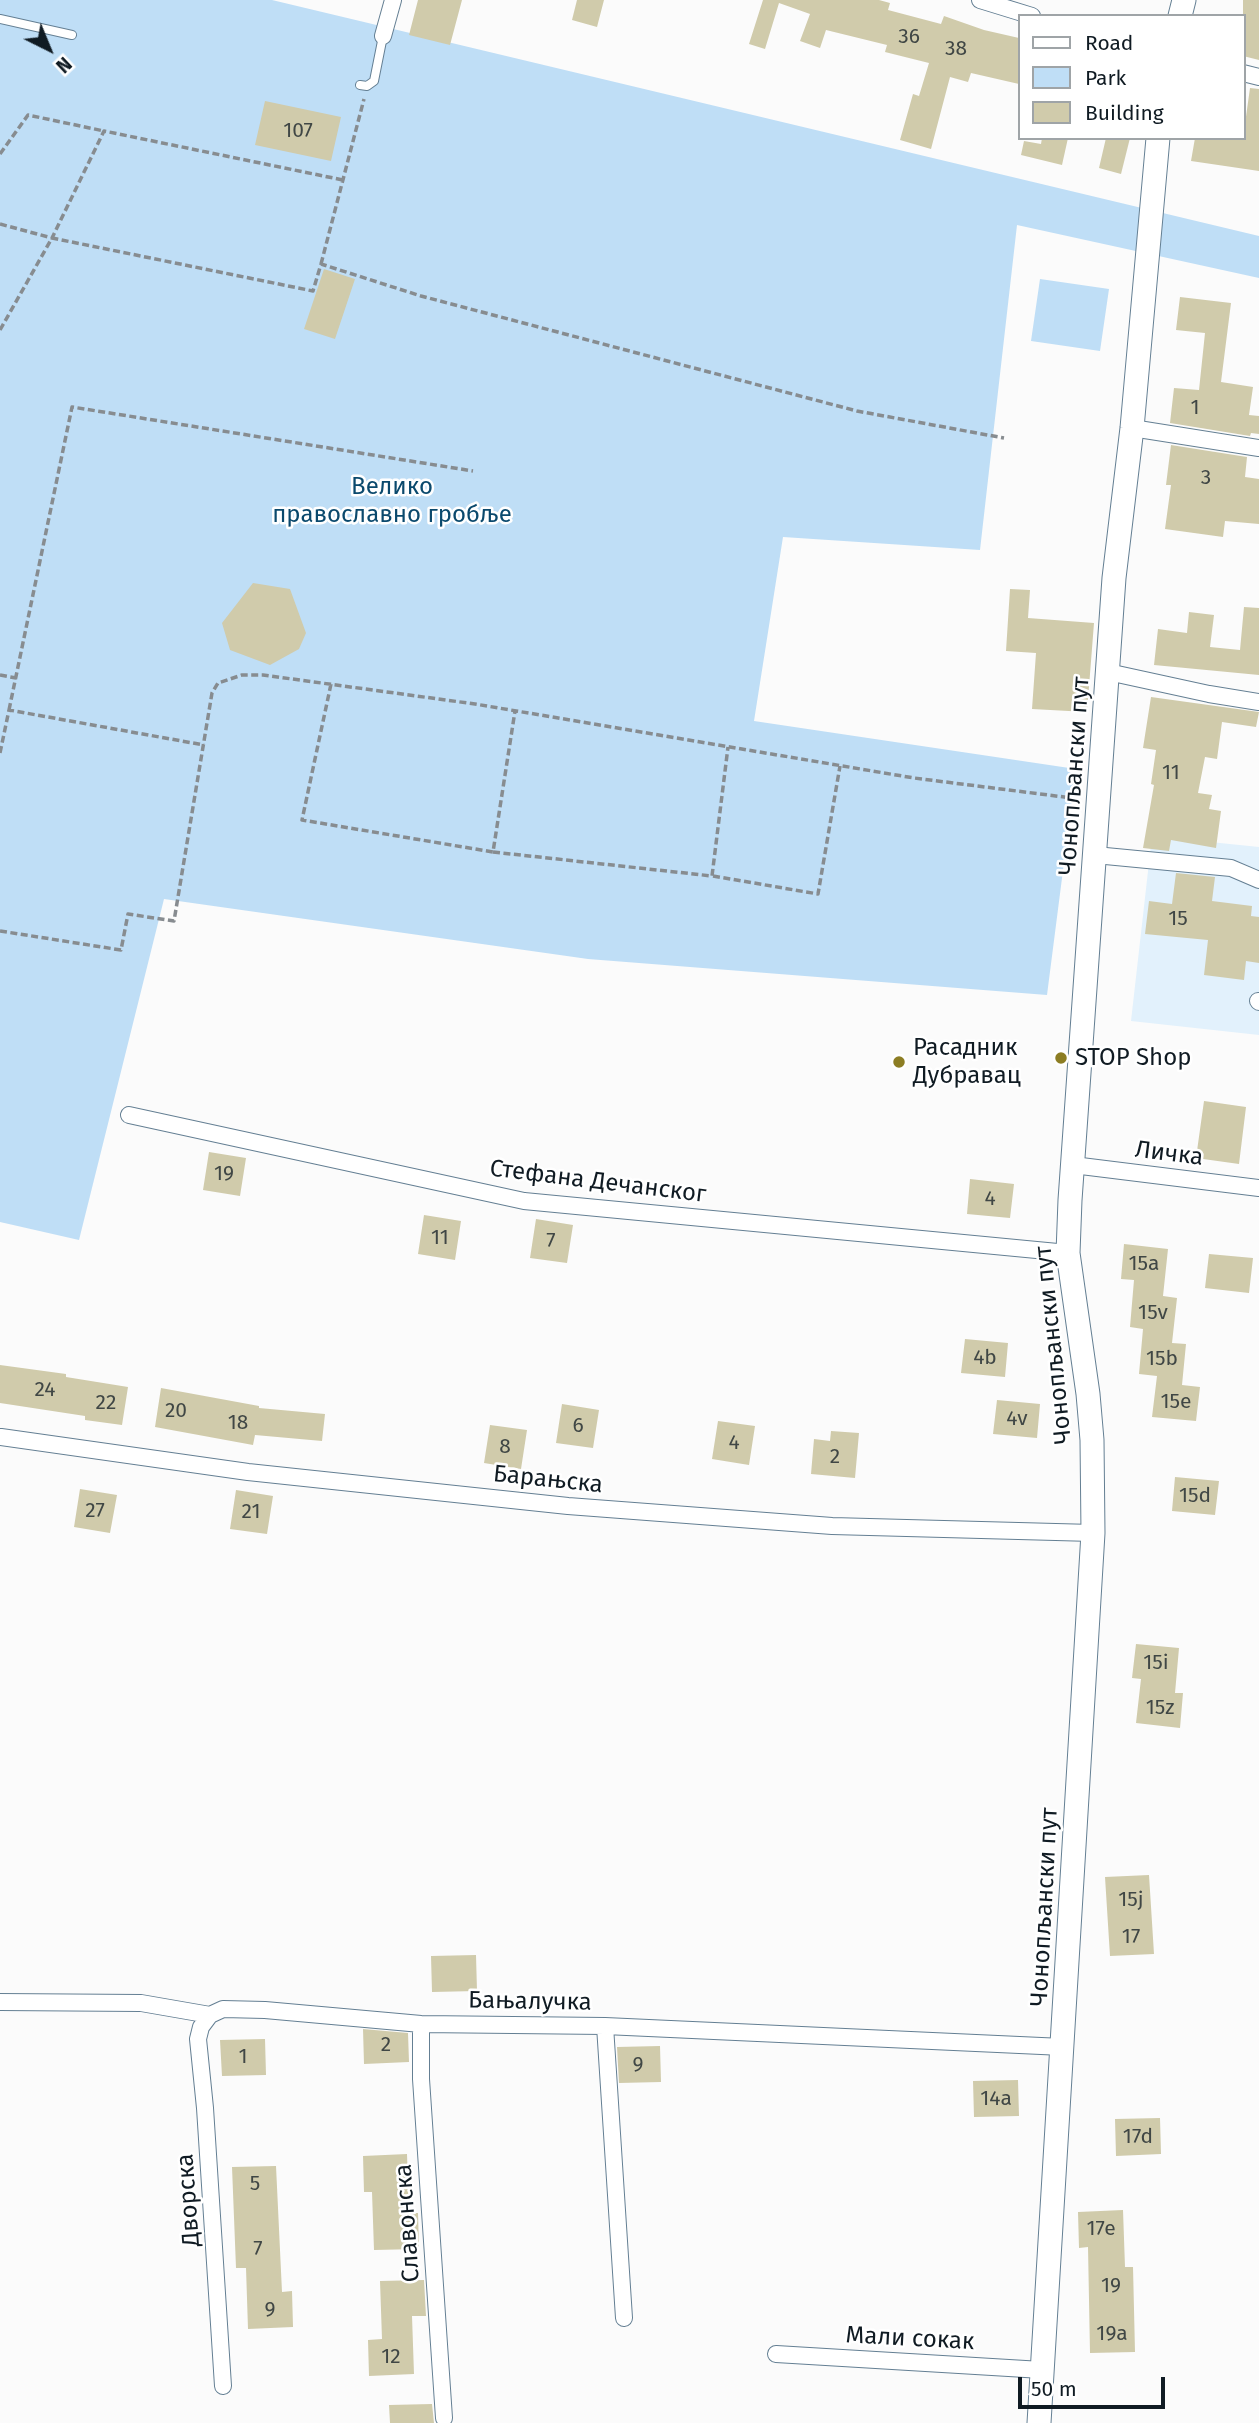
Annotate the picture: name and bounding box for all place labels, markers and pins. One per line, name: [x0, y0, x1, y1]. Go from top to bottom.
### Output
place label: Расадник Дубравац: [913, 1034, 1021, 1090]
place label: STOP Shop: [1075, 1044, 1191, 1072]
marker: STOP Shop: [1053, 1050, 1069, 1066]
marker: Расадник Дубравац: [891, 1054, 907, 1070]

